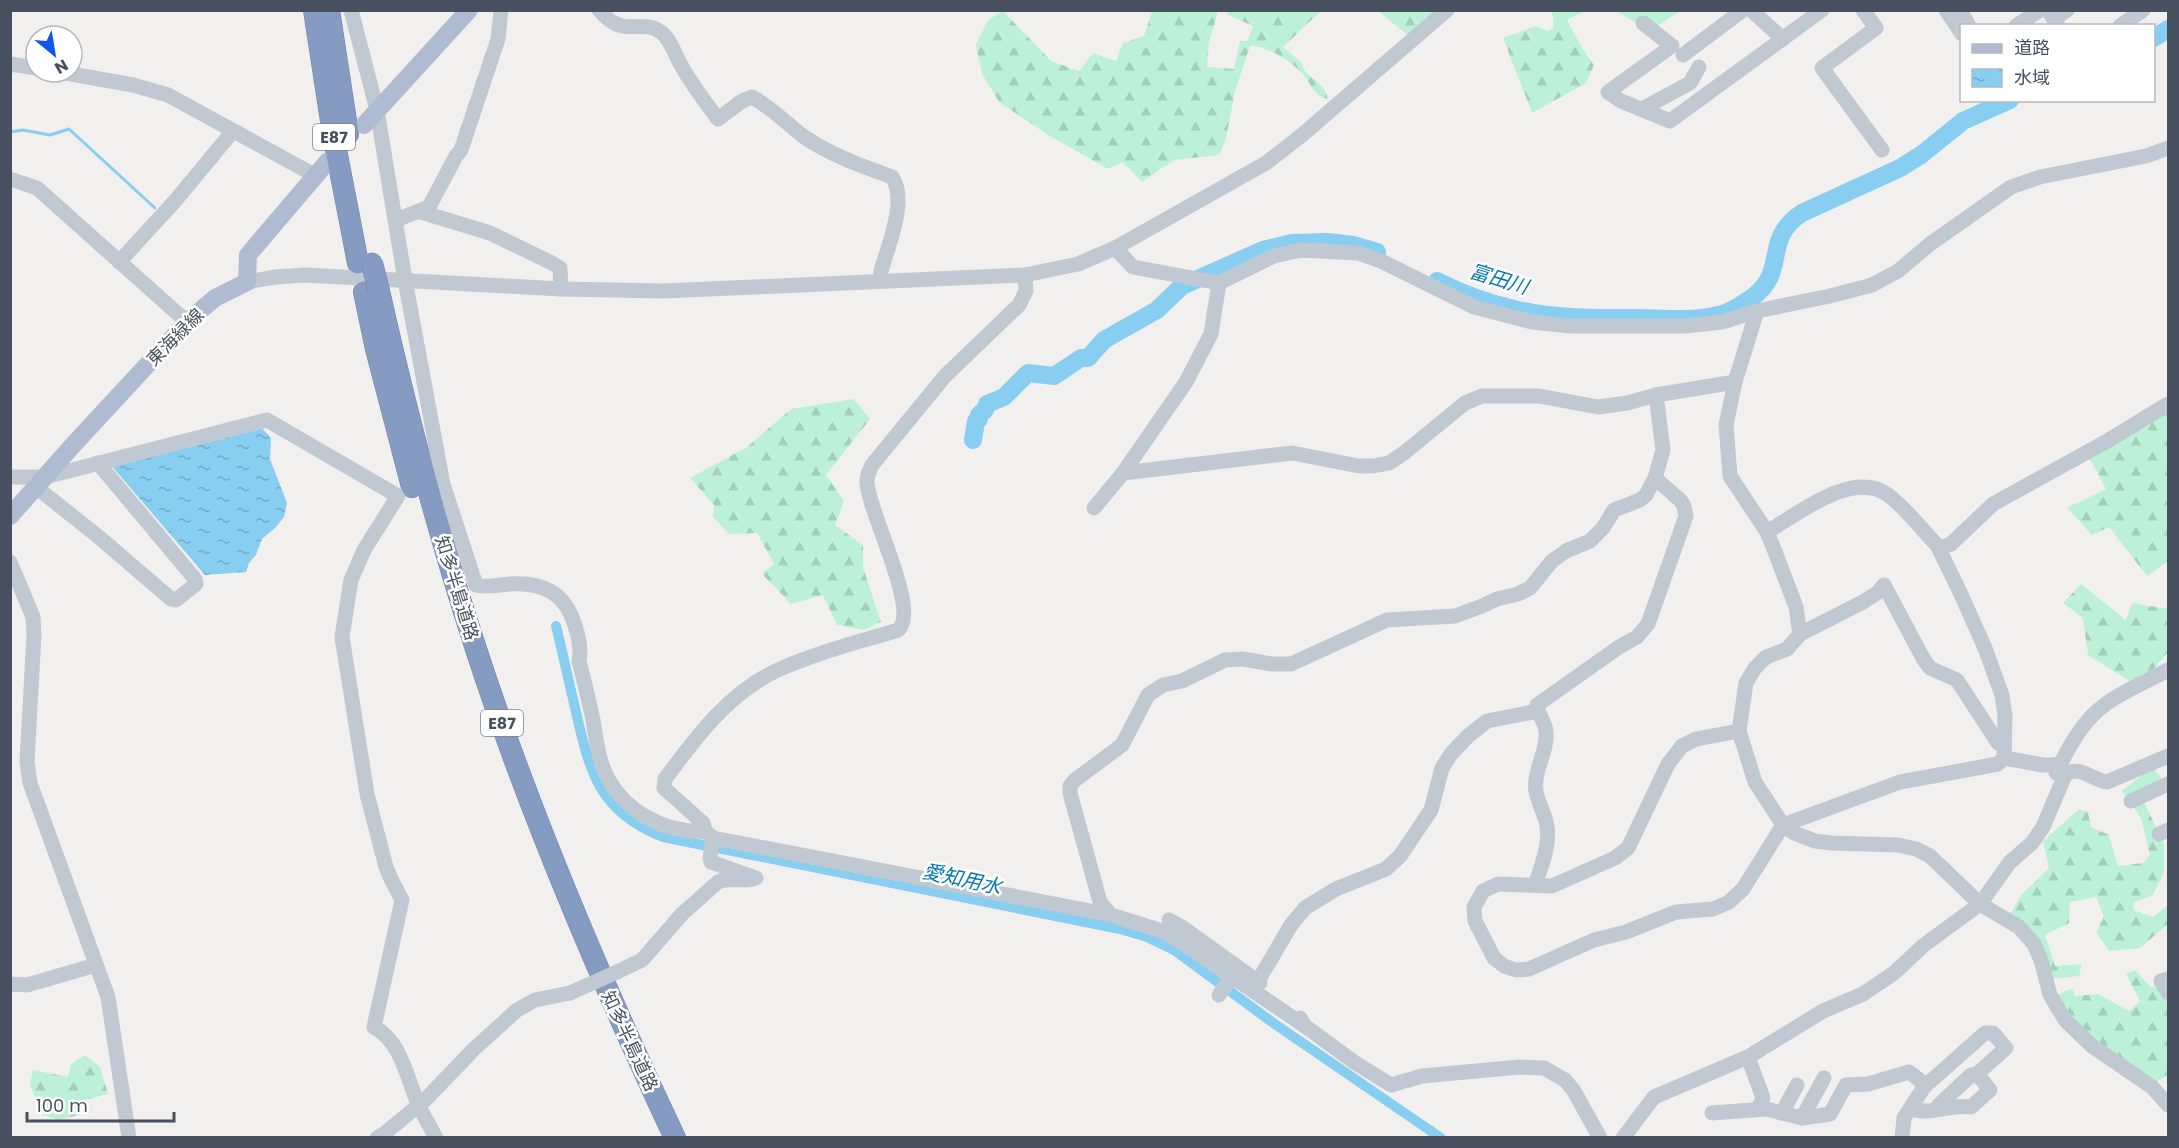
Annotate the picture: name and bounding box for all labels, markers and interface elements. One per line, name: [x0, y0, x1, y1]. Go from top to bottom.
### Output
north arrow: [24, 24, 84, 84]
legend: [1960, 24, 2155, 102]
text: 道路: [2014, 35, 2050, 60]
text: N: [50, 54, 72, 80]
text: 水域: [2014, 65, 2050, 90]
road number: E87: [313, 124, 355, 150]
water label: 富田川: [1466, 257, 1534, 302]
street label: 東海緑線: [141, 303, 209, 371]
street label: 知多半島道路: [429, 533, 485, 643]
road number: E87: [481, 710, 523, 736]
water label: 愛知用水: [920, 857, 1006, 901]
street label: 知多半島道路: [596, 987, 664, 1095]
scale bar: [27, 1085, 174, 1123]
text: 100 m: [36, 1093, 88, 1118]

